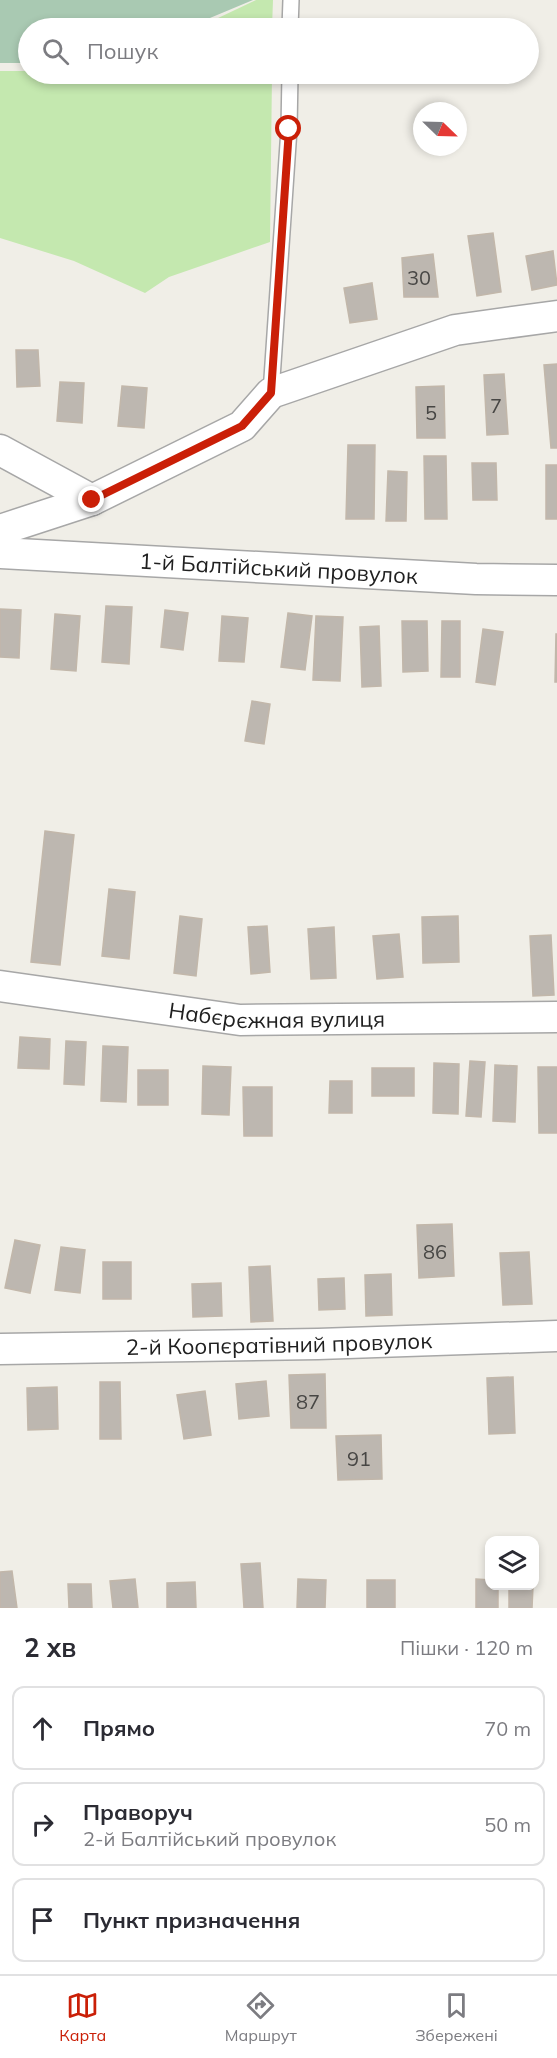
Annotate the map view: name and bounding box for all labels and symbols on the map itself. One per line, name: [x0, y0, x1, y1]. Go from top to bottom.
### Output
north arrow: [413, 102, 467, 156]
route start: [275, 115, 301, 141]
house number: 30: [407, 265, 431, 290]
house number: 7: [490, 393, 502, 418]
house number: 5: [425, 400, 437, 425]
route end: [78, 486, 104, 512]
street label: 1-й Балтійський провулок: [139, 547, 419, 590]
street label: Набєрєжная вулиця: [167, 996, 385, 1034]
house number: 86: [423, 1239, 447, 1264]
street label: 2-й Коопєратівний провулок: [126, 1326, 433, 1361]
house number: 87: [296, 1389, 320, 1414]
house number: 91: [347, 1446, 371, 1471]

